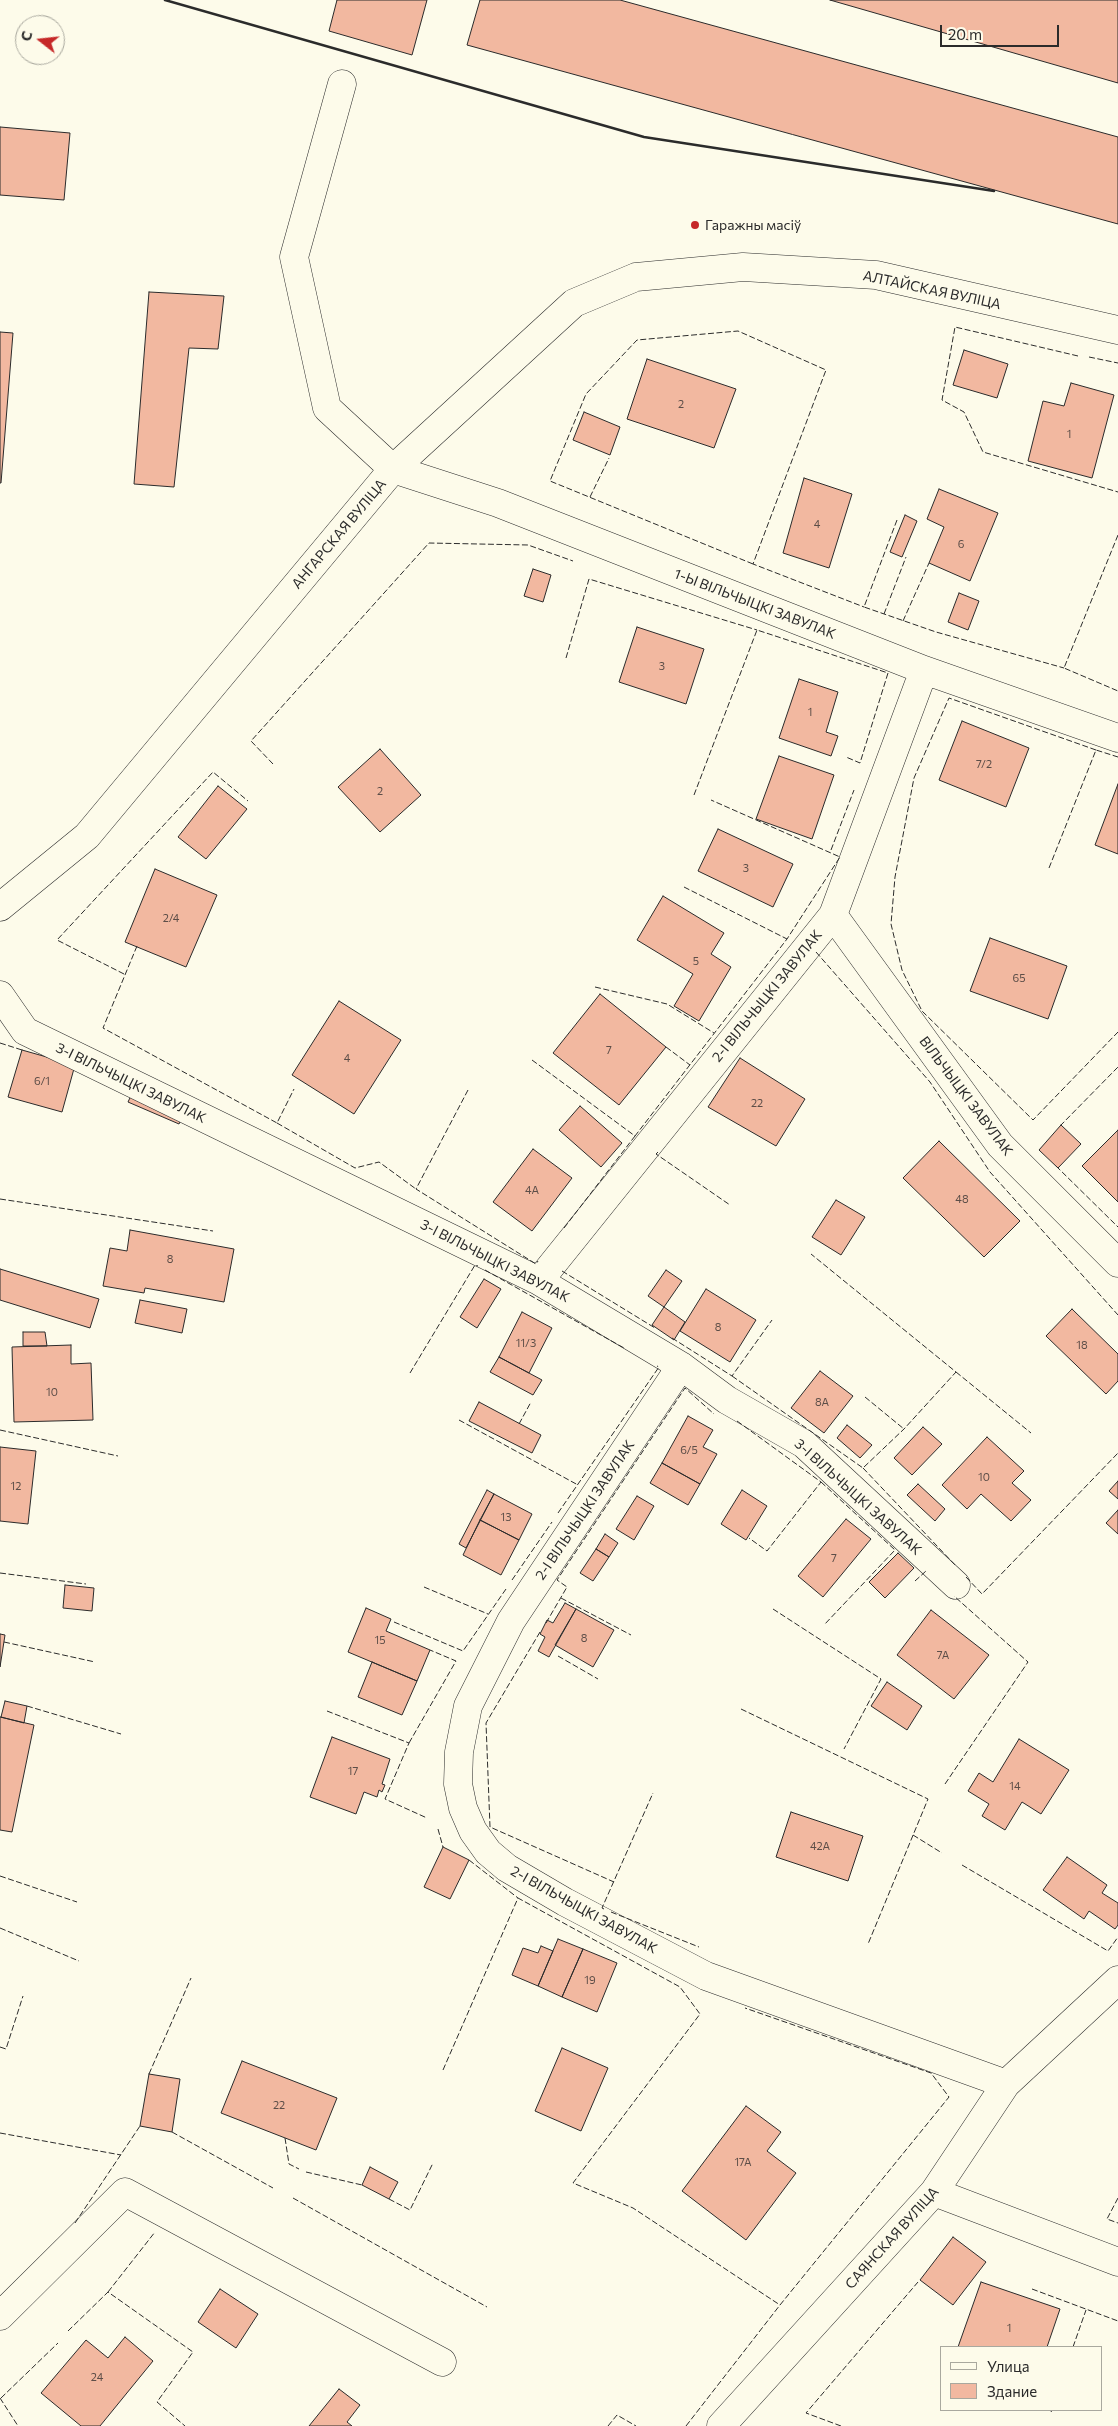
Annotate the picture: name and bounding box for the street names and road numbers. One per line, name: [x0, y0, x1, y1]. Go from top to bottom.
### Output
street label: АЛТАЙСКАЯ ВУЛІЦА: [861, 267, 1003, 313]
street label: АНГАРСКАЯ ВУЛІЦА: [288, 476, 390, 592]
street label: 1-Ы ВІЛЬЧЫЦКІ ЗАВУЛАК: [672, 565, 838, 643]
street label: 2-І ВІЛЬЧЫЦКІ ЗАВУЛАК: [709, 927, 825, 1065]
street label: ВІЛЬЧЫЦКІ ЗАВУЛАК: [916, 1033, 1016, 1159]
street label: 3-І ВІЛЬЧЫЦКІ ЗАВУЛАК: [53, 1039, 209, 1127]
street label: 3-І ВІЛЬЧЫЦКІ ЗАВУЛАК: [418, 1216, 572, 1306]
street label: 3-І ВІЛЬЧЫЦКІ ЗАВУЛАК: [791, 1435, 925, 1559]
street label: 2-І ВІЛЬЧЫЦКІ ЗАВУЛАК: [532, 1437, 638, 1583]
street label: 2-І ВІЛЬЧЫЦКІ ЗАВУЛАК: [508, 1863, 660, 1957]
street label: САЯНСКАЯ ВУЛІЦА: [842, 2183, 942, 2293]

